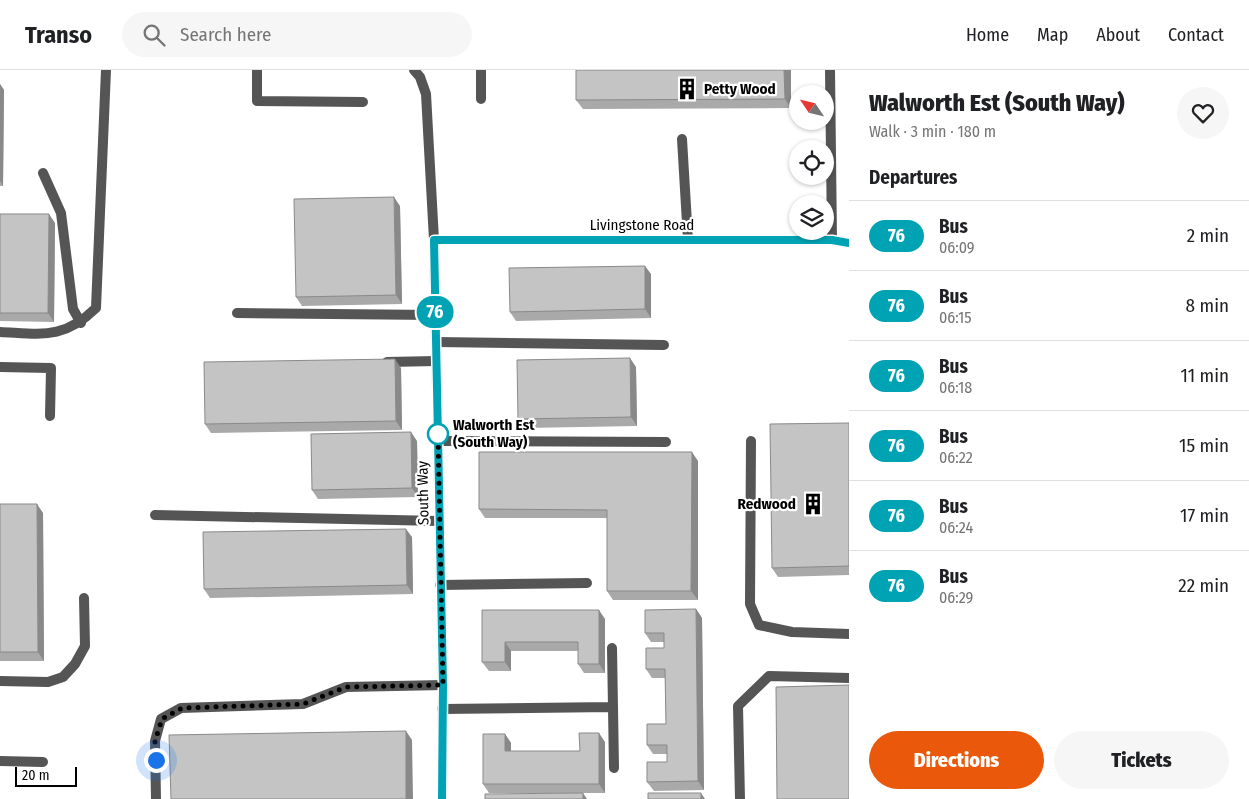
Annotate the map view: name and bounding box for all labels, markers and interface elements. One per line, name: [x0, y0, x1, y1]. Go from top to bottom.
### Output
search box: [122, 12, 472, 57]
text: Transo: [25, 21, 92, 49]
icon: search: [140, 21, 168, 49]
text: Search here: [180, 23, 272, 46]
text: Home: [966, 24, 1009, 46]
text: Map: [1037, 24, 1068, 46]
text: About: [1096, 24, 1140, 46]
text: Contact: [1168, 24, 1224, 46]
building icon: Petty Wood: [674, 76, 700, 102]
place label: Petty Wood: [704, 80, 776, 98]
north arrow: [789, 85, 834, 130]
map controls: [789, 85, 834, 240]
button: heart: [1177, 87, 1229, 139]
text: Walworth Est (South Way): [869, 89, 1125, 117]
text: Walk · 3 min · 180 m: [869, 122, 996, 141]
button: locate: [789, 140, 834, 185]
text: Departures: [869, 166, 957, 189]
button: layers: [789, 195, 834, 240]
text: Bus: [939, 215, 968, 238]
street label: Livingstone Road: [590, 216, 694, 234]
text: 2 min: [1187, 224, 1229, 247]
text: 76: [888, 225, 905, 247]
text: 06:09: [939, 238, 975, 257]
text: Bus: [939, 285, 968, 308]
text: 8 min: [1186, 294, 1229, 317]
text: 76: [888, 295, 905, 317]
line badge: 76: [412, 296, 458, 328]
text: 76: [427, 301, 443, 323]
text: 06:15: [939, 308, 972, 327]
text: Bus: [939, 355, 968, 378]
text: 11 min: [1181, 364, 1229, 387]
text: 76: [888, 365, 905, 387]
text: 06:18: [939, 378, 972, 397]
place label: Walworth Est (South Way): [453, 416, 535, 451]
marker: Walworth Est (South Way): [427, 423, 449, 445]
text: Bus: [939, 425, 968, 448]
text: 15 min: [1179, 434, 1229, 457]
text: 76: [888, 435, 905, 457]
text: 06:22: [939, 448, 973, 467]
street label: South Way: [413, 460, 433, 525]
building icon: Redwood: [800, 491, 826, 517]
place label: Redwood: [738, 495, 796, 513]
text: Bus: [939, 495, 968, 518]
text: 17 min: [1180, 504, 1229, 527]
text: 76: [888, 505, 905, 527]
text: 06:24: [939, 518, 973, 537]
text: Bus: [939, 565, 968, 588]
text: 22 min: [1178, 574, 1229, 597]
text: 76: [888, 575, 905, 597]
text: 06:29: [939, 588, 973, 607]
button: Directions: [869, 731, 1044, 789]
button: Tickets: [1054, 731, 1229, 789]
your location: [144, 748, 169, 773]
scale bar: [15, 764, 78, 787]
text: 20 m: [22, 767, 50, 784]

